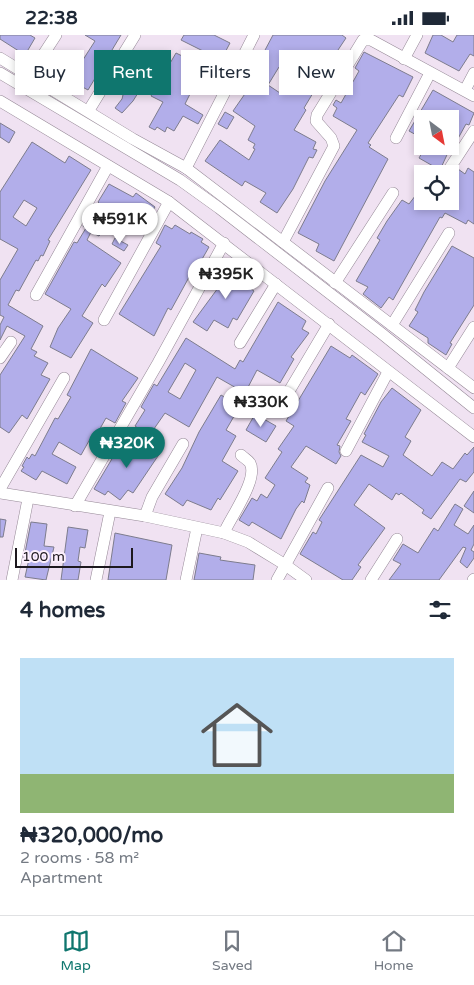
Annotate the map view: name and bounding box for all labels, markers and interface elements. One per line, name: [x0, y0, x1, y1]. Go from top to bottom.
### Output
text: 22:38: [25, 7, 78, 29]
chip: Buy: [15, 50, 84, 95]
chip: Rent: [94, 50, 171, 95]
chip: Filters: [181, 50, 269, 95]
chip: New: [279, 50, 353, 95]
north arrow: [414, 110, 459, 155]
map controls: [414, 110, 459, 210]
button: locate: [414, 165, 459, 210]
pin: ₦591K: [85, 203, 155, 245]
text: ₦591K: [93, 209, 147, 229]
pin: ₦395K: [191, 257, 261, 300]
text: ₦395K: [199, 264, 253, 284]
pin: ₦330K: [226, 385, 296, 428]
text: ₦330K: [234, 392, 288, 412]
pin: ₦320K: [92, 427, 162, 469]
text: ₦320K: [100, 433, 154, 453]
scale bar: [15, 545, 132, 568]
text: 100 m: [22, 548, 65, 565]
icon: filters: [426, 596, 454, 624]
text: 4 homes: [20, 598, 105, 623]
icon: home: [192, 690, 282, 780]
text: ₦320,000/mo: [20, 823, 163, 848]
text: 2 rooms · 58 m²: [20, 848, 139, 868]
text: Apartment: [20, 868, 103, 888]
tab: Map: [61, 927, 91, 974]
tab: Saved: [212, 927, 252, 974]
tab: Home: [374, 927, 413, 974]

